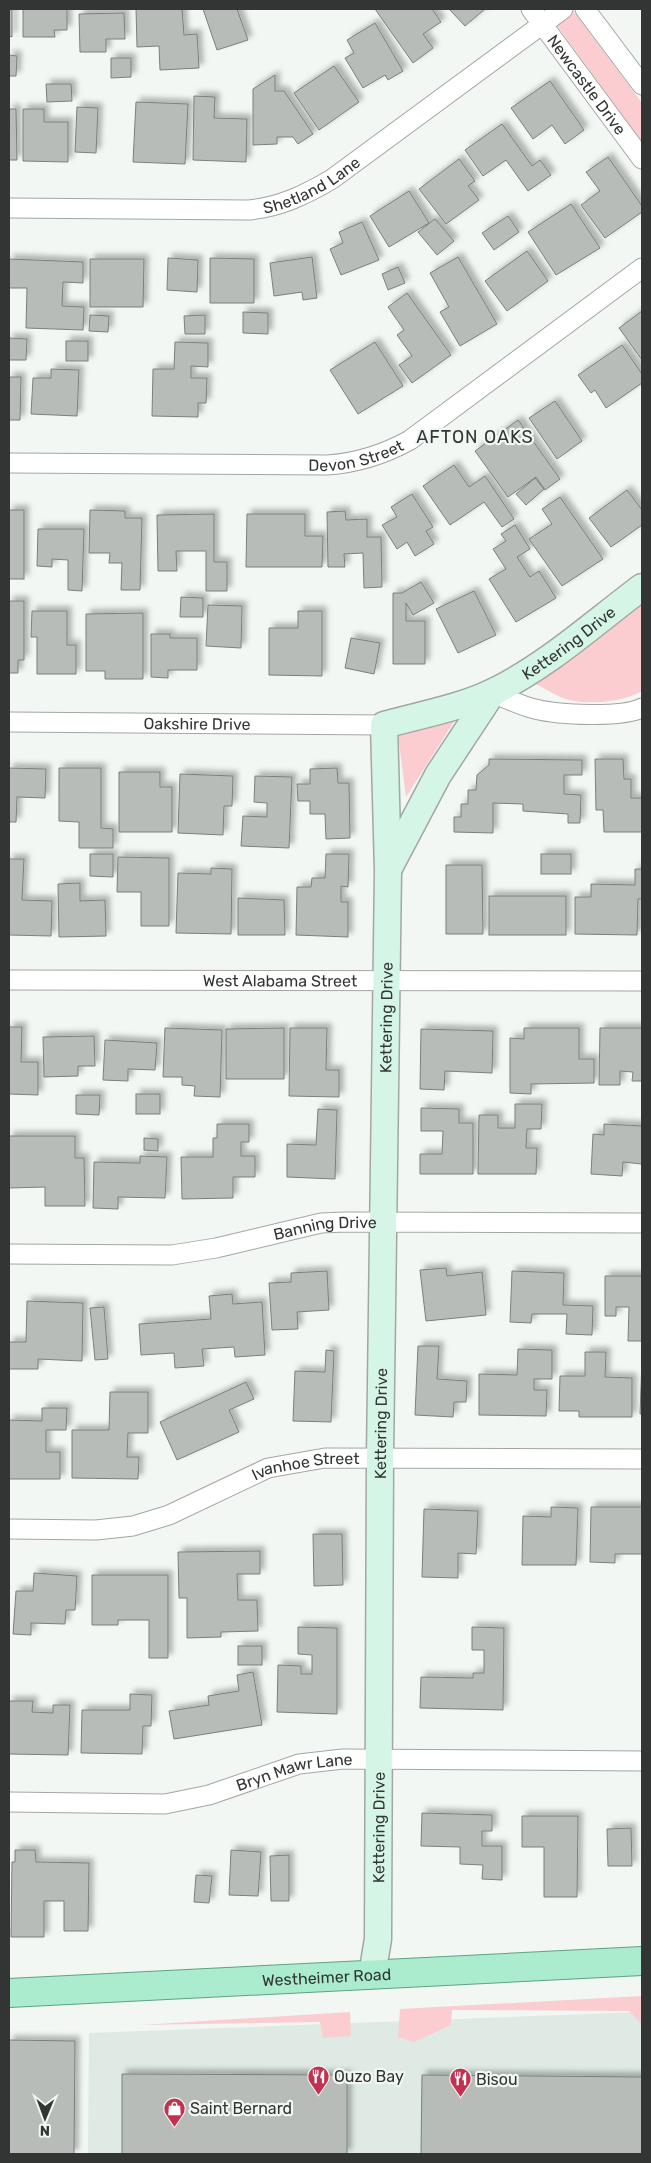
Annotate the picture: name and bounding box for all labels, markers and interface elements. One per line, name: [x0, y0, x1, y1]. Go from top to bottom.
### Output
street label: Newcastle Drive: [544, 31, 630, 138]
street label: Shetland Lane: [261, 152, 364, 217]
district label: AFTON OAKS: [416, 426, 534, 448]
street label: Devon Street: [308, 436, 406, 475]
street label: Kettering Drive: [518, 602, 619, 683]
street label: Oakshire Drive: [143, 714, 251, 733]
street label: Kettering Drive: [376, 962, 396, 1073]
street label: West Alabama Street: [203, 971, 357, 990]
street label: Banning Drive: [271, 1212, 377, 1244]
street label: Kettering Drive: [370, 1368, 391, 1479]
street label: Ivanhoe Street: [248, 1448, 360, 1484]
street label: Bryn Mawr Lane: [233, 1750, 353, 1794]
street label: Kettering Drive: [369, 1772, 388, 1883]
street label: Westheimer Road: [262, 1964, 392, 1990]
restaurant icon: Ouzo Bay: [306, 2064, 330, 2095]
place label: Ouzo Bay: [334, 2067, 404, 2086]
restaurant icon: Bisou: [448, 2067, 472, 2098]
place label: Bisou: [476, 2070, 518, 2089]
north arrow: [20, 2093, 70, 2143]
shop icon: Saint Bernard: [162, 2096, 186, 2127]
place label: Saint Bernard: [190, 2099, 292, 2118]
text: N: [40, 2122, 50, 2139]

